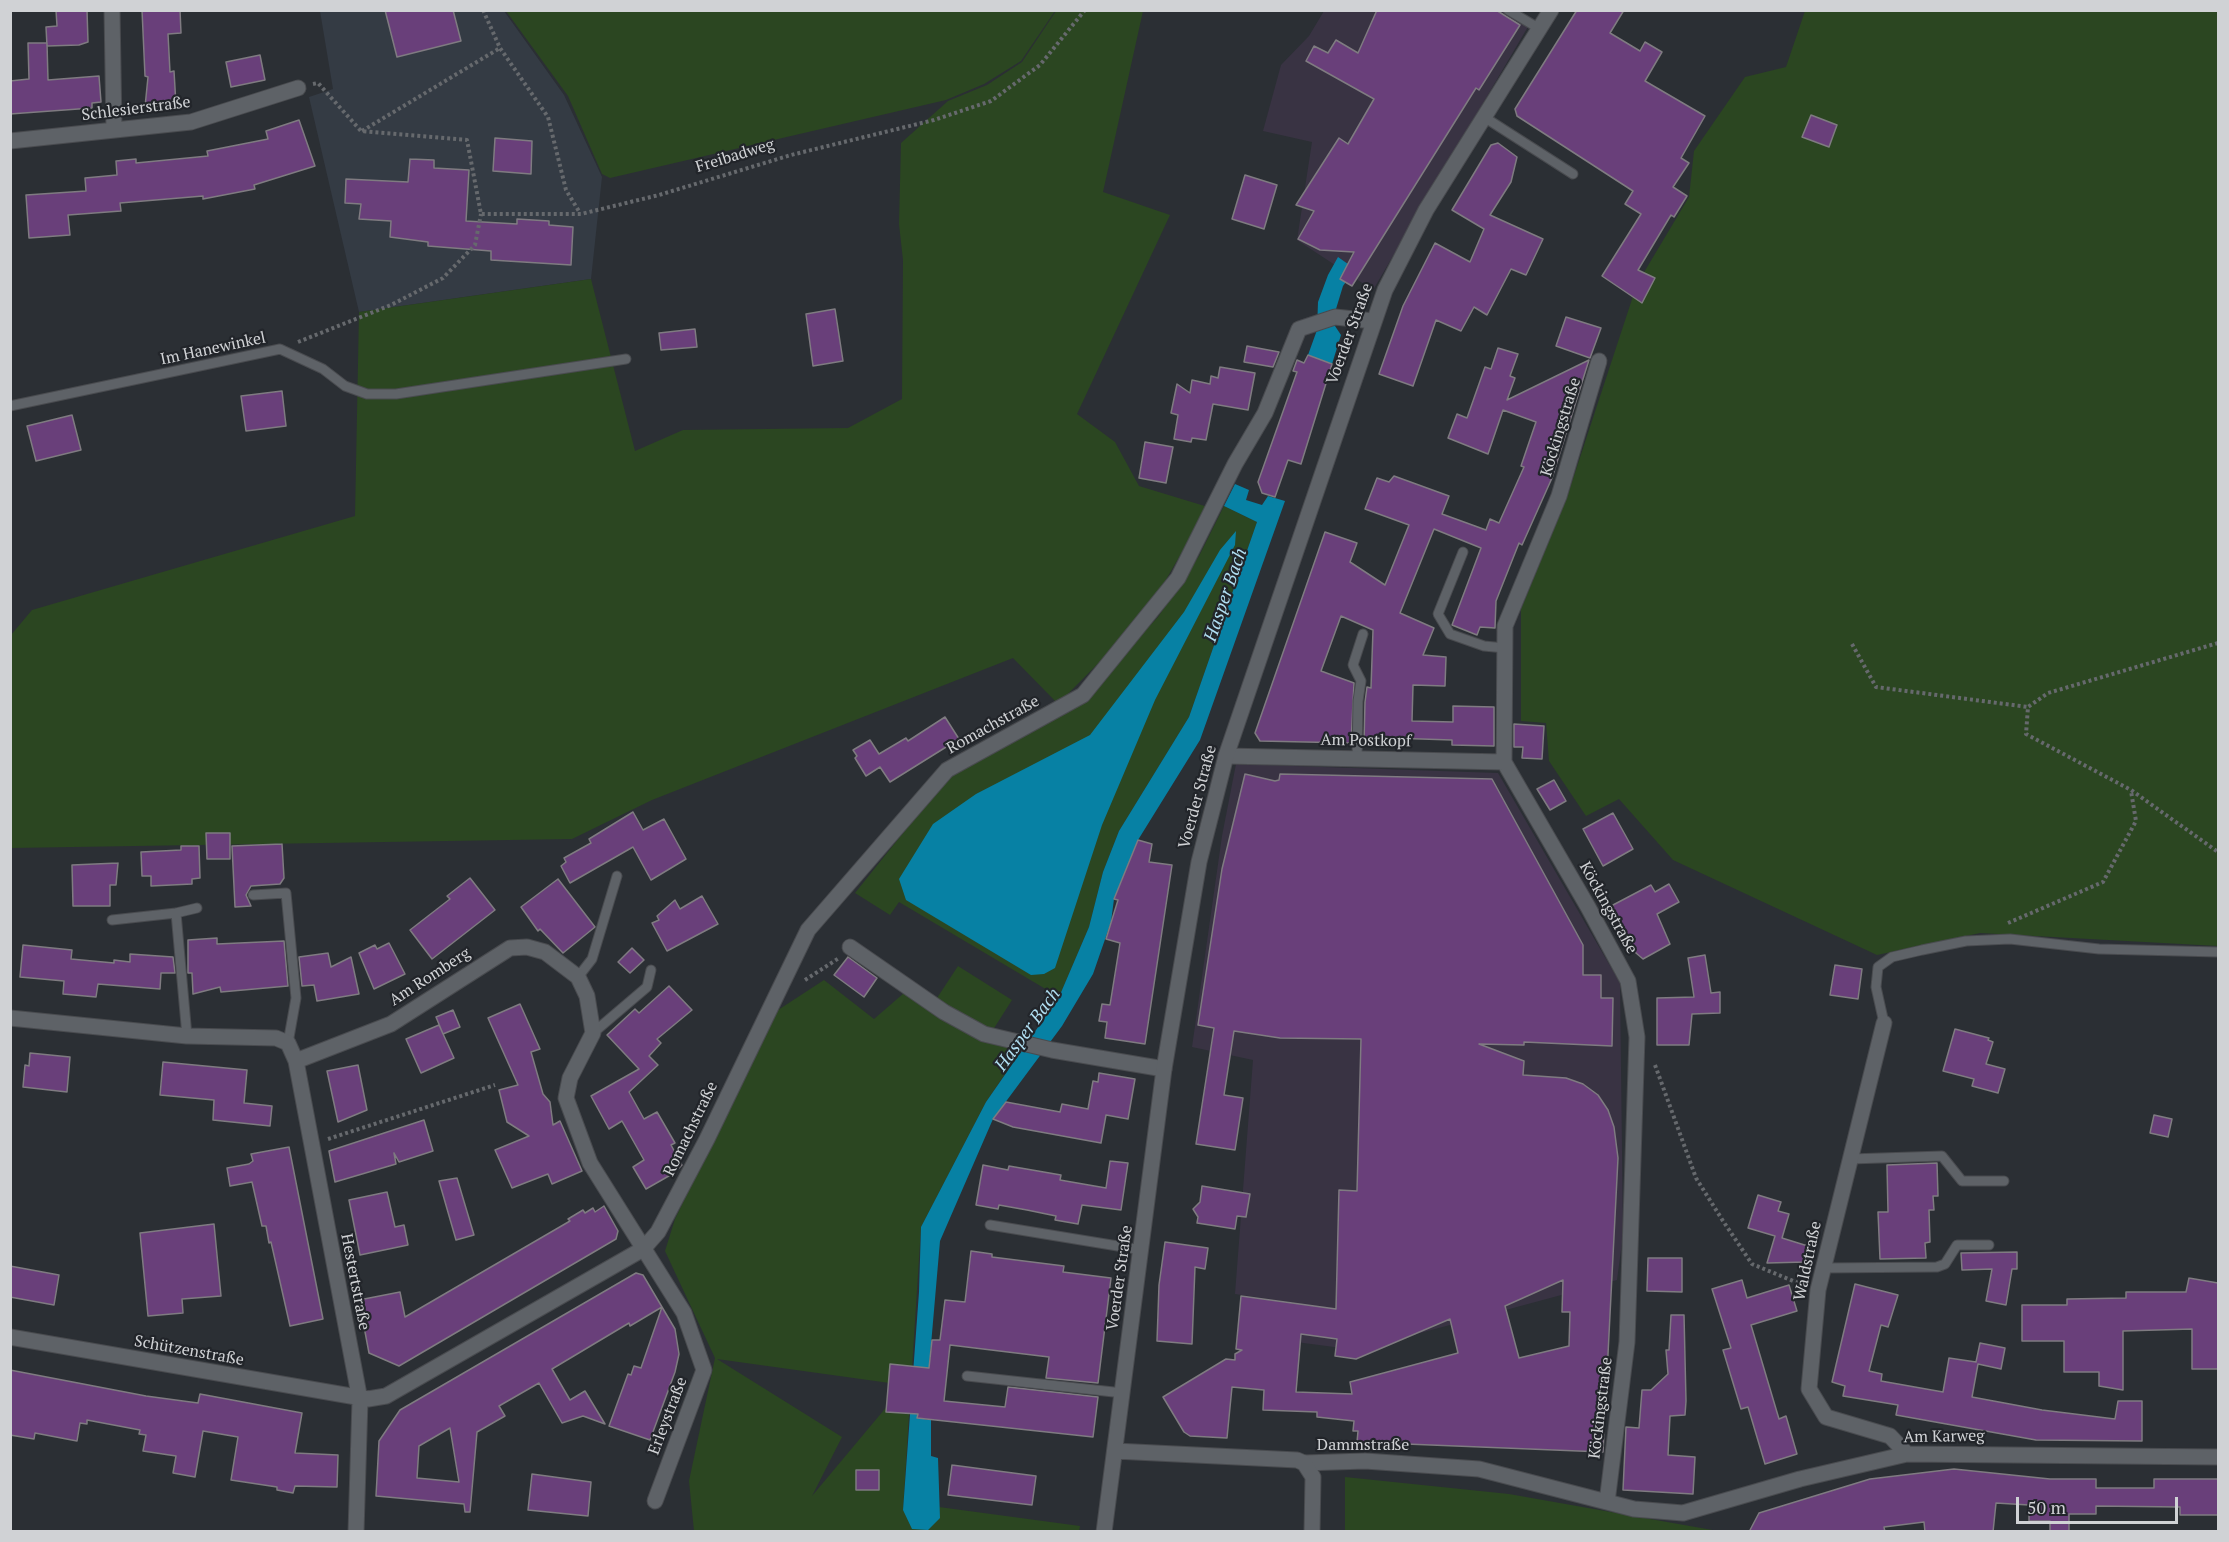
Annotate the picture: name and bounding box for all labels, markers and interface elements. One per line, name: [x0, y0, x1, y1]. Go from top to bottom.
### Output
street label: Schlesierstraße: [80, 93, 192, 125]
street label: Freibadweg: [693, 135, 777, 177]
street label: Voerder Straße: [1323, 281, 1377, 387]
street label: Im Hanewinkel: [158, 328, 268, 370]
street label: Köckingstraße: [1537, 375, 1585, 479]
water label: Hasper Bach: [1200, 545, 1252, 645]
street label: Romachstraße: [943, 692, 1043, 758]
street label: Am Postkopf: [1320, 731, 1412, 751]
street label: Voerder Straße: [1175, 743, 1221, 851]
street label: Köckingstraße: [1575, 859, 1641, 957]
street label: Am Romberg: [386, 944, 474, 1010]
water label: Hasper Bach: [991, 984, 1065, 1076]
street label: Romachstraße: [660, 1079, 722, 1179]
street label: Waldstraße: [1790, 1219, 1826, 1303]
street label: Voerder Straße: [1103, 1224, 1137, 1332]
street label: Hestertstraße: [336, 1232, 374, 1332]
street label: Schützenstraße: [133, 1332, 245, 1370]
street label: Köckingstraße: [1585, 1356, 1617, 1460]
street label: Erleystraße: [644, 1375, 692, 1457]
street label: Am Karweg: [1903, 1427, 1985, 1447]
street label: Dammstraße: [1317, 1435, 1409, 1455]
scale bar: [2019, 1485, 2181, 1523]
text: 50 m: [2027, 1495, 2066, 1519]

